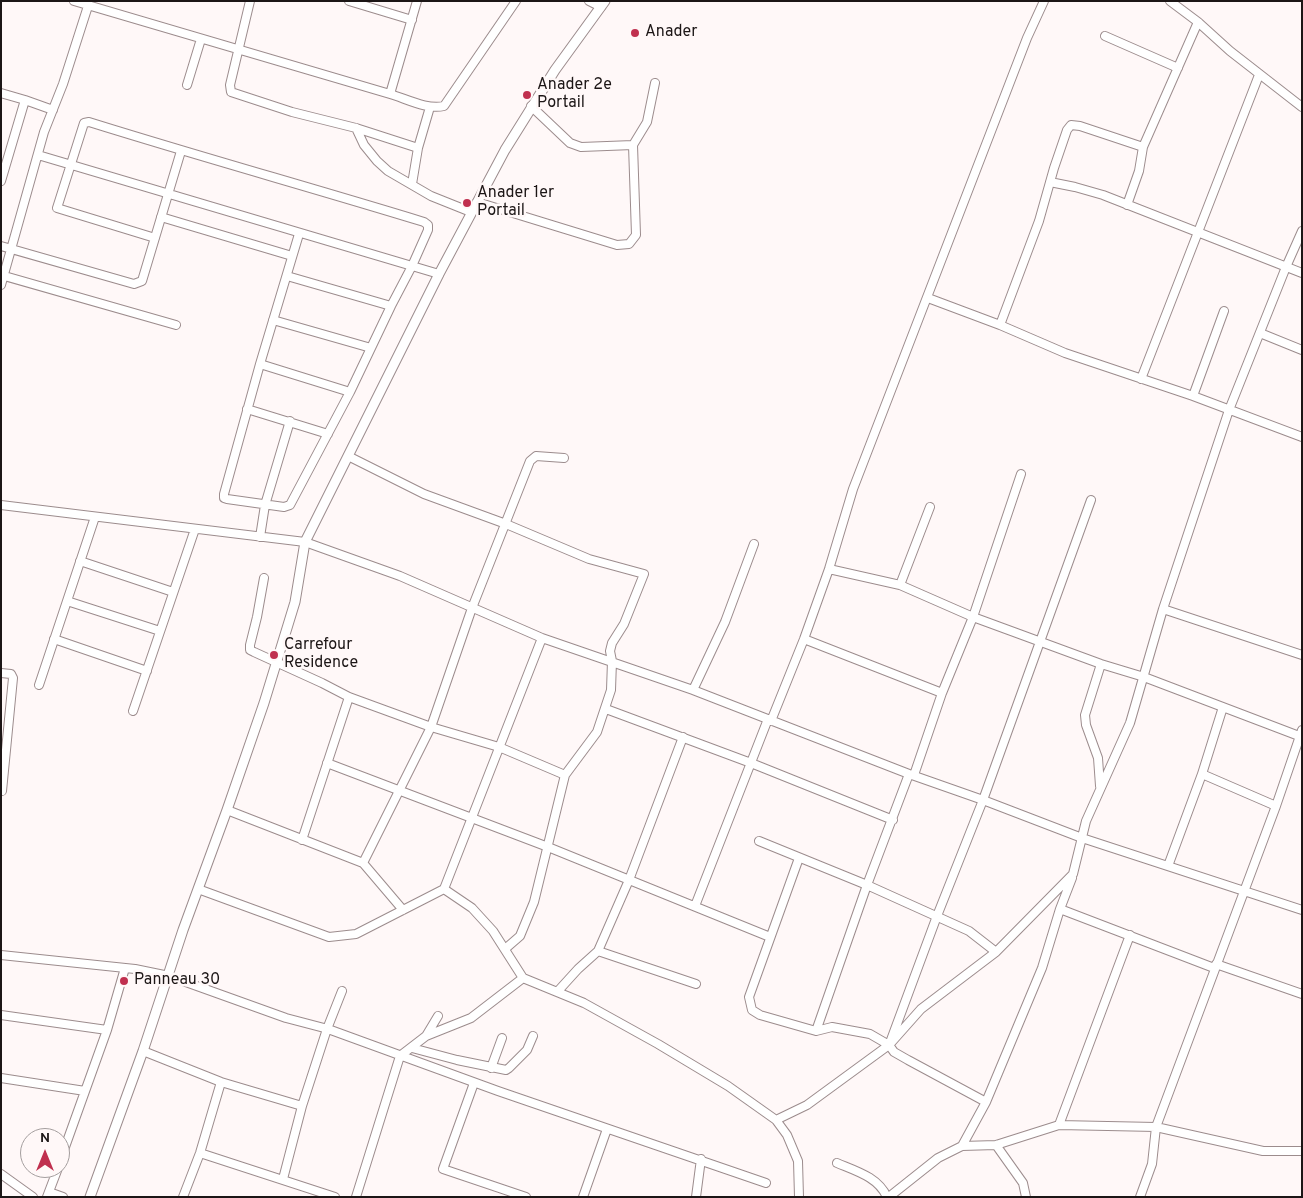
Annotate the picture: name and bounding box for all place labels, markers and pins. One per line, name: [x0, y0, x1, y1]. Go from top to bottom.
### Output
place label: Anader: [645, 23, 698, 43]
marker: Anader: [629, 27, 641, 39]
place label: Anader 2e Portail: [537, 76, 612, 114]
marker: Anader 2e Portail: [521, 89, 533, 101]
place label: Anader 1er Portail: [477, 184, 554, 222]
marker: Anader 1er Portail: [461, 197, 473, 209]
place label: Carrefour Residence: [284, 636, 358, 674]
marker: Carrefour Residence: [268, 649, 280, 661]
place label: Panneau 30: [134, 971, 220, 991]
marker: Panneau 30: [118, 975, 130, 987]

